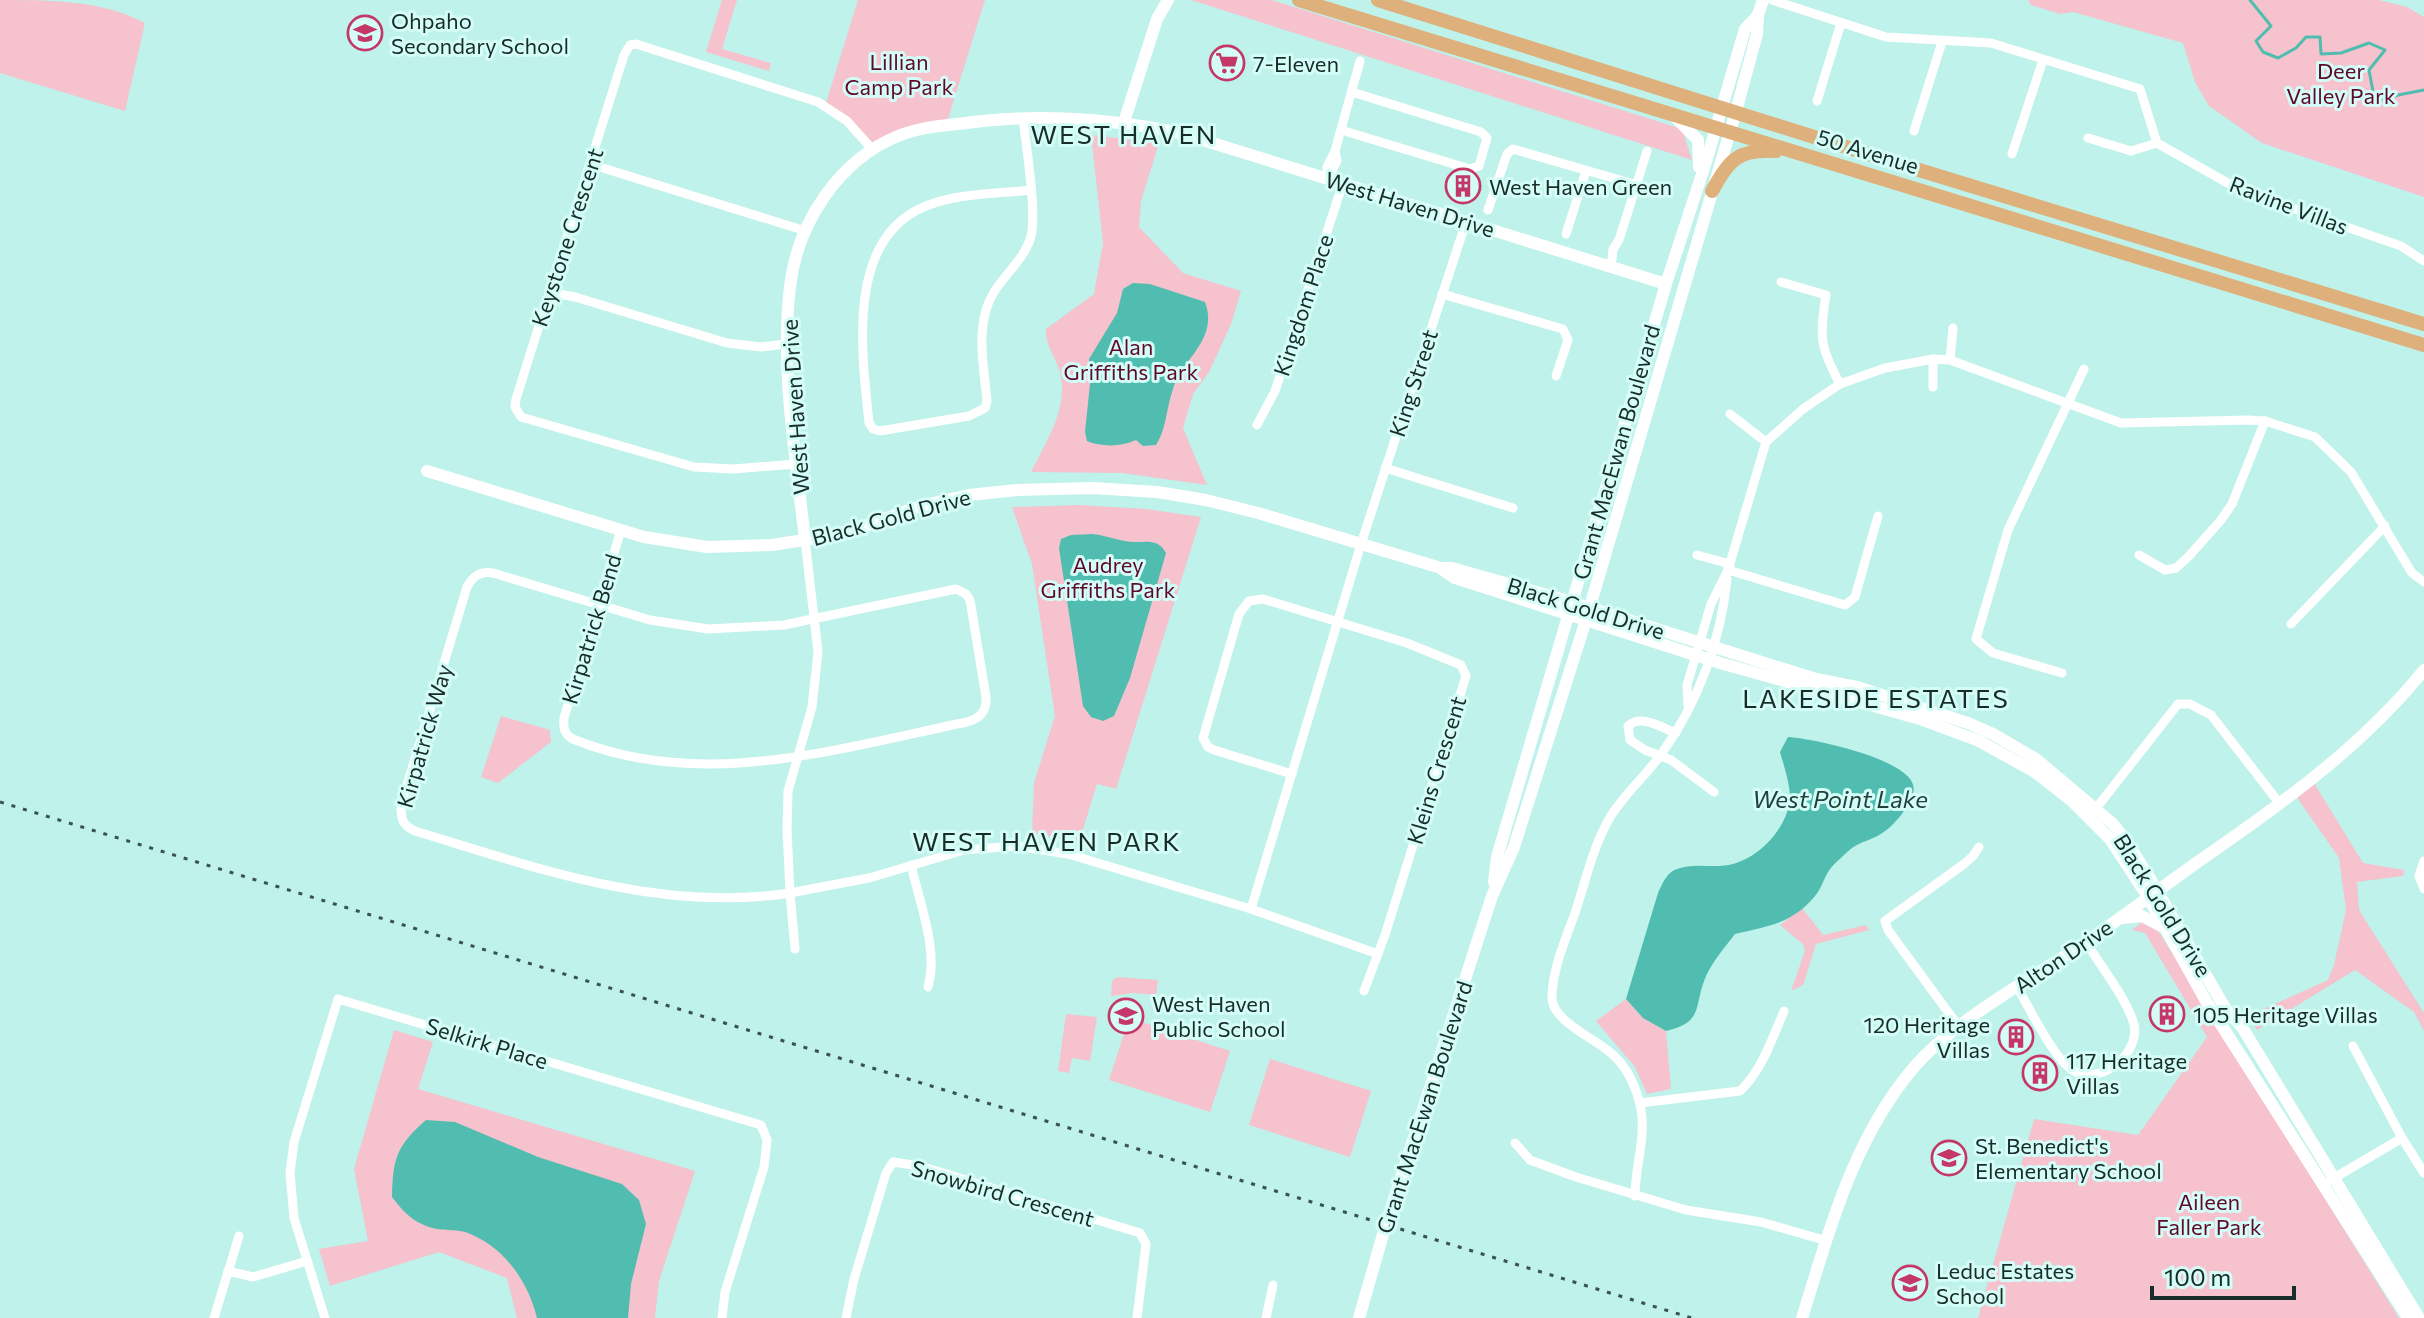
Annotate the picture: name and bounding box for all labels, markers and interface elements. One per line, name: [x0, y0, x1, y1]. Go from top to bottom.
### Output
place label: Ohpaho Secondary School: [391, 7, 569, 59]
school or university icon: Ohpaho Secondary School: [346, 14, 384, 52]
supermarket icon: 7-Eleven: [1208, 44, 1246, 82]
park label: Lillian Camp Park: [844, 48, 954, 100]
place label: 7-Eleven: [1253, 50, 1339, 77]
park label: Deer Valley Park: [2286, 57, 2396, 109]
district label: WEST HAVEN: [1031, 118, 1217, 149]
street label: 50 Avenue: [1814, 123, 1922, 179]
street label: Keystone Crescent: [525, 144, 609, 330]
street label: West Haven Drive: [1322, 165, 1498, 243]
building icon: West Haven Green: [1444, 167, 1482, 205]
street label: Ravine Villas: [2226, 170, 2352, 240]
place label: West Haven Green: [1489, 173, 1672, 200]
street label: Kingdom Place: [1267, 231, 1339, 379]
street label: West Haven Drive: [775, 318, 815, 496]
street label: Grant MacEwan Boulevard: [1567, 321, 1665, 583]
street label: King Street: [1383, 326, 1443, 440]
park label: Alan Griffiths Park: [1064, 333, 1199, 385]
street label: Black Gold Drive: [809, 483, 973, 551]
street label: Kirpatrick Bend: [555, 551, 627, 707]
park label: Audrey Griffiths Park: [1041, 551, 1176, 603]
street label: Black Gold Drive: [1504, 571, 1668, 645]
street label: Kirpatrick Way: [391, 661, 457, 811]
district label: LAKESIDE ESTATES: [1742, 682, 2010, 713]
street label: Kleins Crescent: [1401, 693, 1471, 847]
water label: West Point Lake: [1752, 784, 1928, 813]
district label: WEST HAVEN PARK: [912, 825, 1182, 856]
street label: Black Gold Drive: [2108, 829, 2218, 981]
street label: Alton Drive: [2009, 913, 2117, 999]
street label: Grant MacEwan Boulevard: [1370, 977, 1478, 1237]
place label: West Haven Public School: [1152, 990, 1286, 1042]
building icon: 105 Heritage Villas: [2148, 995, 2186, 1033]
school or university icon: West Haven Public School: [1107, 997, 1145, 1035]
place label: 105 Heritage Villas: [2193, 1001, 2378, 1028]
place label: 120 Heritage Villas: [1864, 1011, 1990, 1063]
street label: Selkirk Place: [423, 1012, 551, 1074]
building icon: 120 Heritage Villas: [1997, 1018, 2035, 1056]
place label: 117 Heritage Villas: [2066, 1047, 2187, 1099]
building icon: 117 Heritage Villas: [2021, 1054, 2059, 1092]
place label: St. Benedict's Elementary School: [1975, 1132, 2162, 1184]
school or university icon: St. Benedict's Elementary School: [1930, 1139, 1968, 1177]
street label: Snowbird Crescent: [908, 1154, 1098, 1232]
park label: Aileen Faller Park: [2156, 1188, 2262, 1240]
scale bar: [2152, 1250, 2294, 1300]
place label: Leduc Estates School: [1936, 1257, 2074, 1309]
text: 100 m: [2164, 1262, 2231, 1291]
school or university icon: Leduc Estates School: [1891, 1264, 1929, 1302]

